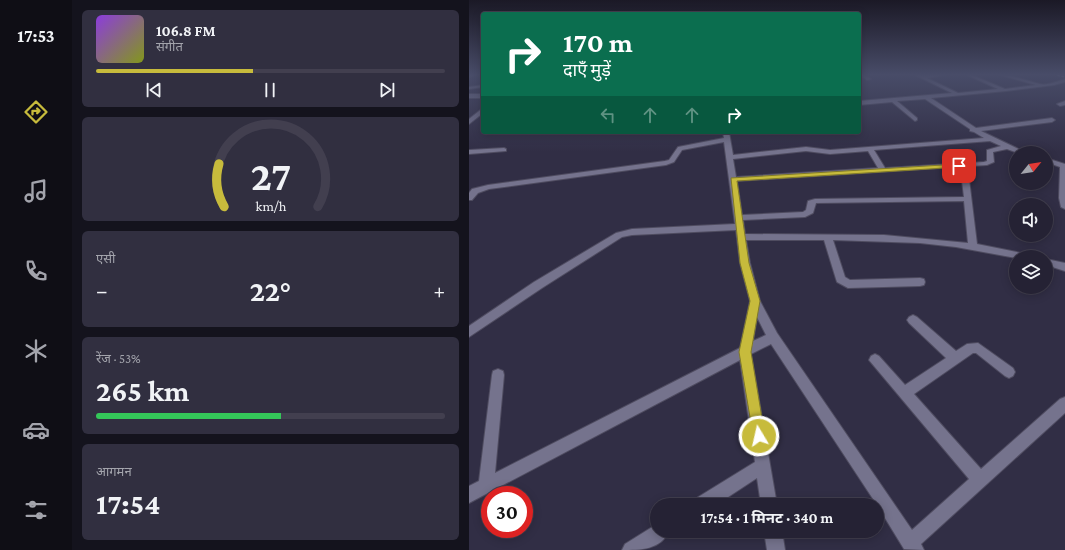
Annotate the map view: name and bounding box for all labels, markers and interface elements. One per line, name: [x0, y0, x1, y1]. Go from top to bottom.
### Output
text: 106.8 FM: [156, 23, 215, 39]
text: 17:53: [17, 26, 55, 46]
text: 170 m: [563, 27, 633, 58]
icon: right: [497, 28, 549, 80]
text: संगीत: [156, 39, 183, 54]
text: दाएँ मुड़ें: [563, 60, 611, 80]
icon: previous: [143, 79, 165, 101]
icon: pause: [259, 79, 281, 101]
icon: next: [376, 79, 398, 101]
icon: directions: [22, 98, 50, 126]
icon: left: [597, 104, 619, 126]
icon: ahead: [639, 104, 661, 126]
icon: ahead: [681, 104, 703, 126]
icon: right: [723, 104, 745, 126]
north arrow: [1009, 146, 1053, 190]
map controls: [1009, 146, 1053, 294]
pin: [942, 149, 976, 183]
text: 27: [250, 152, 291, 198]
icon: arrive: [948, 155, 970, 177]
icon: music: [22, 177, 50, 205]
text: km/h: [255, 197, 286, 213]
button: sound: [1009, 198, 1053, 242]
button: layers: [1009, 250, 1053, 294]
text: एसी: [96, 251, 115, 266]
icon: phone: [22, 257, 50, 285]
text: 22°: [250, 274, 291, 307]
text: −: [96, 278, 108, 303]
text: +: [433, 278, 445, 303]
icon: climate: [22, 337, 50, 365]
text: रेंज · 53%: [96, 351, 141, 366]
text: 265 km: [96, 374, 189, 407]
position arrow: [738, 415, 780, 457]
icon: car: [22, 416, 50, 444]
text: आगमन: [96, 464, 132, 479]
speed limit sign: 30: [481, 486, 533, 538]
text: 17:54: [96, 487, 160, 520]
icon: filters: [22, 496, 50, 524]
text: 17:54 · 1 मिनट · 340 m: [701, 510, 833, 526]

